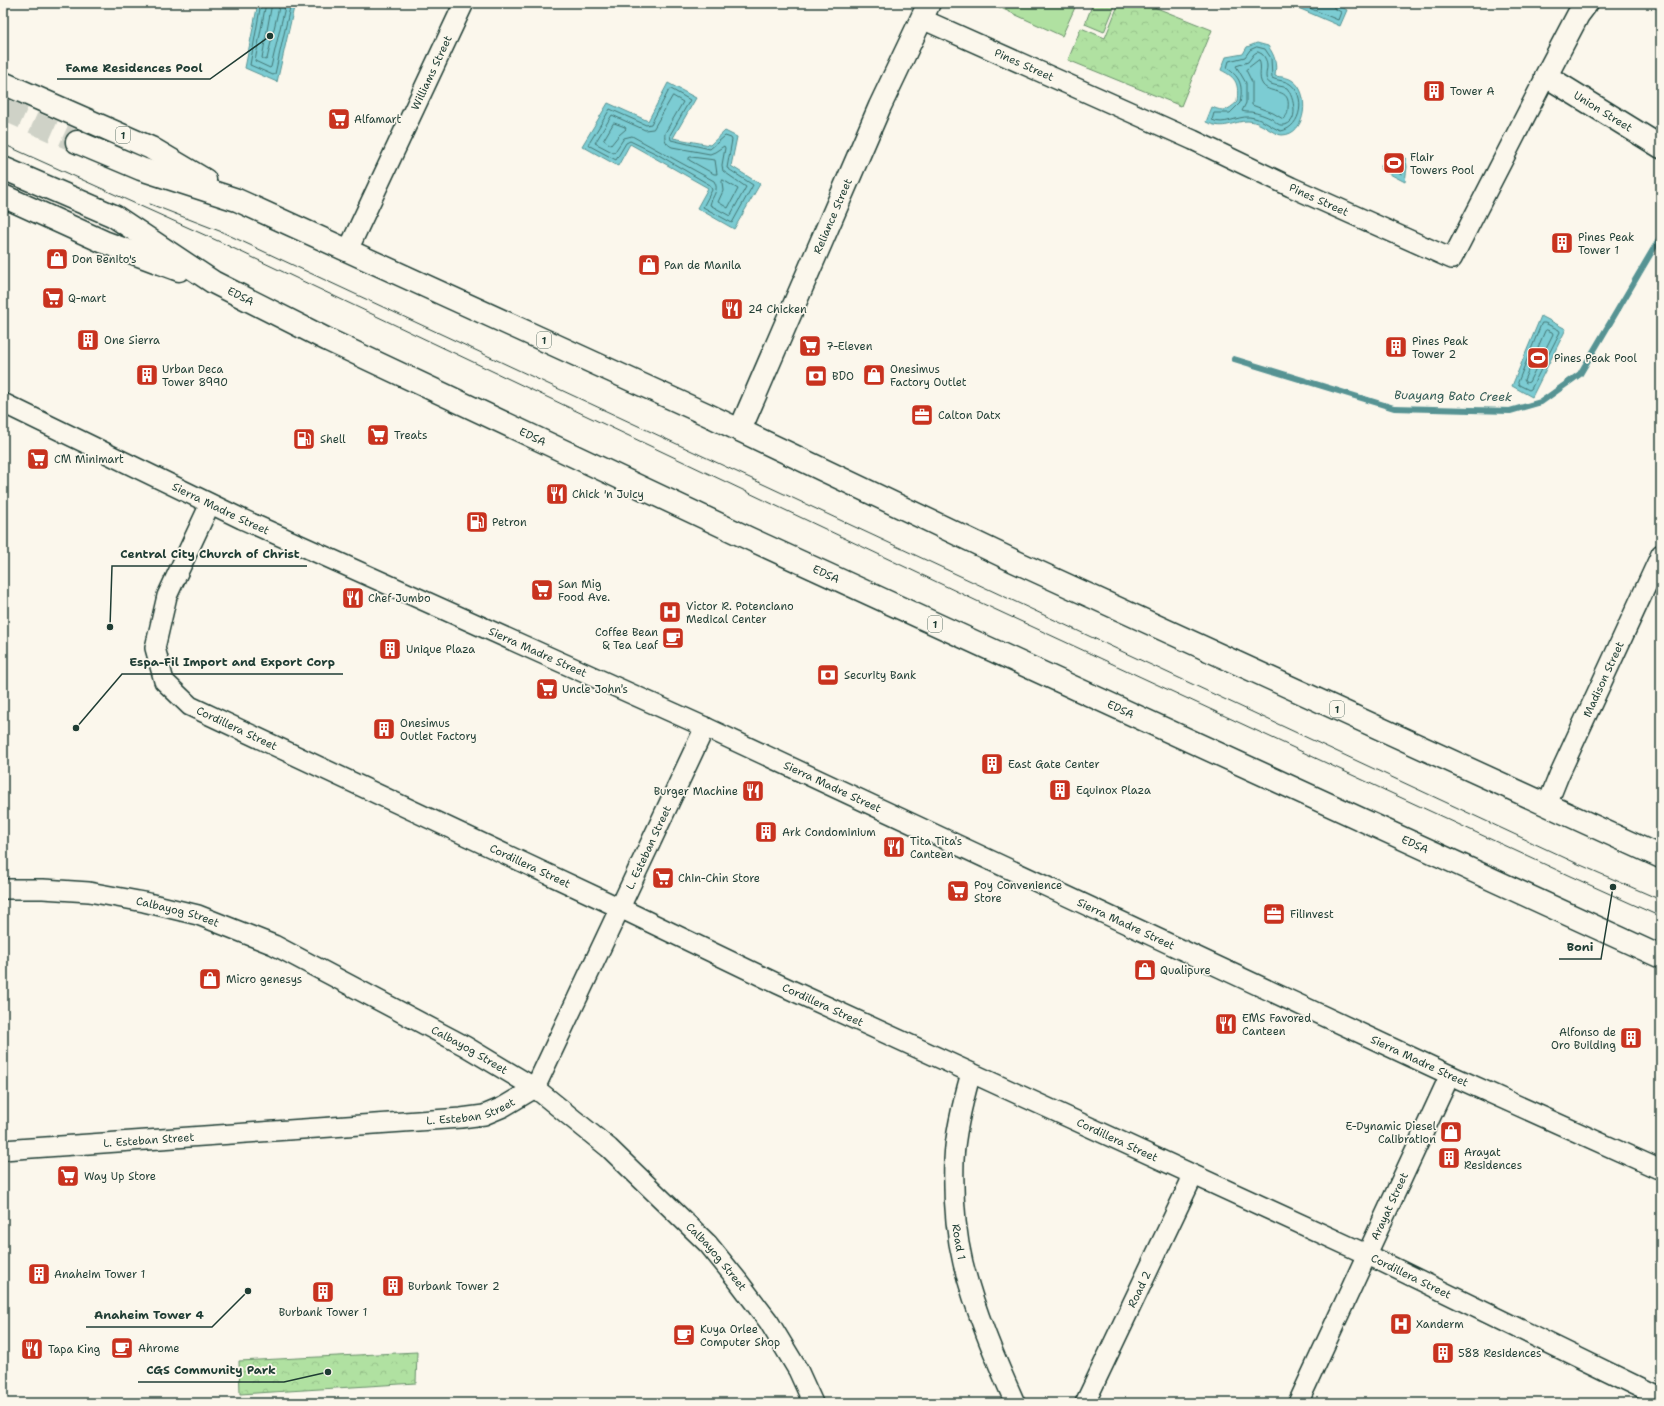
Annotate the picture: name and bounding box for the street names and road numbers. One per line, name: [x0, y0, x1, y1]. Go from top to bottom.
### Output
street label: Williams Street: [407, 33, 455, 112]
street label: Pines Street: [992, 45, 1057, 85]
street label: Union Street: [1571, 87, 1635, 135]
road number: 1: [116, 127, 130, 143]
street label: Reliance Street: [809, 176, 855, 256]
street label: Pines Street: [1287, 180, 1351, 219]
street label: EDSA: [225, 283, 257, 309]
road number: 1: [537, 332, 551, 348]
street label: EDSA: [517, 424, 549, 449]
street label: Sierra Madre Street: [170, 479, 272, 538]
street label: EDSA: [810, 561, 842, 587]
road number: 1: [928, 616, 942, 632]
street label: Sierra Madre Street: [486, 623, 590, 681]
street label: Madison Street: [1579, 639, 1627, 719]
street label: EDSA: [1105, 696, 1137, 722]
road number: 1: [1330, 701, 1344, 717]
street label: Cordillera Street: [194, 703, 280, 754]
street label: Sierra Madre Street: [781, 757, 884, 816]
street label: L. Esteban Street: [622, 803, 675, 892]
street label: EDSA: [1399, 831, 1431, 857]
street label: Cordillera Street: [487, 840, 573, 891]
street label: Calbayog Street: [135, 893, 222, 930]
street label: Sierra Madre Street: [1075, 894, 1178, 953]
street label: Cordillera Street: [780, 979, 866, 1030]
street label: Calbayog Street: [429, 1022, 511, 1077]
street label: Sierra Madre Street: [1368, 1032, 1471, 1090]
street label: L. Esteban Street: [426, 1094, 518, 1128]
street label: Cordillera Street: [1074, 1115, 1160, 1165]
street label: L. Esteban Street: [103, 1129, 195, 1150]
street label: Arayat Street: [1367, 1170, 1411, 1242]
street label: Calbayog Street: [683, 1219, 750, 1294]
street label: Road 1: [949, 1223, 970, 1261]
street label: Cordillera Street: [1369, 1250, 1454, 1302]
street label: Road 2: [1124, 1268, 1154, 1310]

